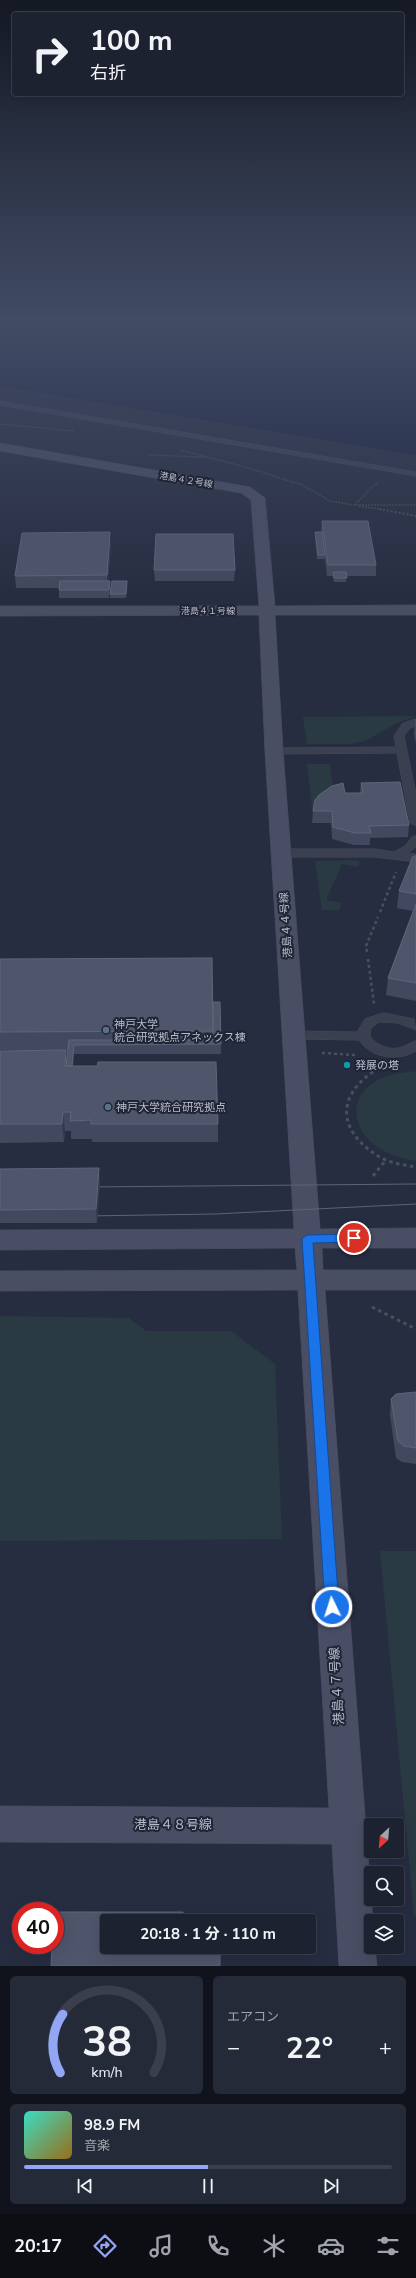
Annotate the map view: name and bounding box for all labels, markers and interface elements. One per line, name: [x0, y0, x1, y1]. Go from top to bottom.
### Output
text: 100 m: [90, 22, 173, 60]
icon: right: [24, 28, 76, 80]
text: 右折: [90, 61, 126, 85]
street label: 港島４２号線: [158, 469, 215, 491]
street label: 港島４１号線: [181, 605, 236, 617]
street label: 港島４４号線: [276, 892, 296, 958]
place label: 神戸大学 統合研究拠点アネックス棟: [114, 1017, 246, 1045]
marker: 神戸大学 統合研究拠点アネックス棟: [101, 1025, 111, 1035]
place label: 発展の塔: [355, 1058, 399, 1073]
marker: 発展の塔: [342, 1060, 352, 1070]
place label: 神戸大学統合研究拠点: [116, 1100, 226, 1115]
marker: 神戸大学統合研究拠点: [103, 1102, 113, 1112]
pin: [337, 1221, 371, 1255]
icon: arrive: [343, 1227, 365, 1249]
position arrow: [311, 1586, 353, 1628]
street label: 港島４７号線: [325, 1646, 349, 1726]
street label: 港島４８号線: [134, 1816, 212, 1834]
north arrow: [364, 1818, 404, 1858]
map controls: [364, 1818, 404, 1954]
button: search: [364, 1866, 404, 1906]
speed limit sign: 40: [12, 1902, 64, 1954]
button: layers: [364, 1914, 404, 1954]
text: 20:18 · 1 分 · 110 m: [140, 1924, 276, 1944]
text: エアコン: [227, 2008, 279, 2026]
text: 38: [82, 2014, 131, 2071]
text: 22°: [286, 2028, 333, 2069]
text: −: [227, 2033, 240, 2063]
text: +: [379, 2033, 392, 2063]
text: km/h: [91, 2063, 122, 2082]
text: 98.9 FM: [84, 2115, 140, 2135]
text: 音楽: [84, 2137, 110, 2155]
icon: previous: [74, 2175, 96, 2197]
icon: pause: [197, 2175, 219, 2197]
icon: next: [320, 2175, 342, 2197]
icon: directions: [91, 2232, 119, 2260]
icon: music: [147, 2232, 175, 2260]
icon: phone: [204, 2232, 232, 2260]
icon: climate: [260, 2232, 288, 2260]
icon: car: [317, 2232, 345, 2260]
icon: filters: [374, 2232, 402, 2260]
text: 20:17: [14, 2234, 62, 2258]

